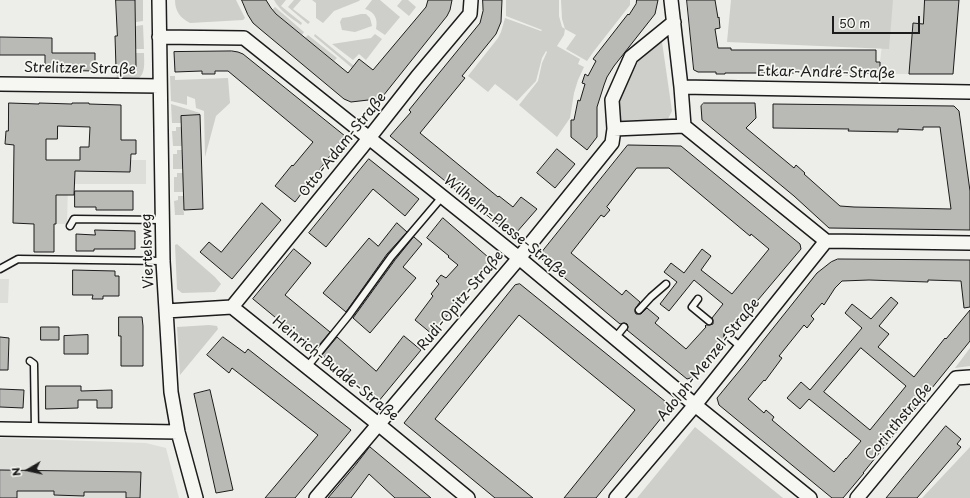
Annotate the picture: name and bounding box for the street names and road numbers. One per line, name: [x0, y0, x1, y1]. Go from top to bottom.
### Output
street label: Strelitzer Straße: [24, 60, 136, 78]
street label: Etkar-André-Straße: [757, 63, 895, 83]
street label: Otto-Adam-Straße: [296, 89, 390, 201]
street label: Wilhelm-Plesse-Straße: [440, 172, 570, 282]
street label: Viertelsweg: [138, 213, 158, 289]
street label: Rudi-Opitz-Straße: [414, 248, 508, 354]
street label: Adolph-Menzel-Straße: [654, 295, 764, 425]
street label: Heinrich-Budde-Straße: [269, 313, 401, 425]
street label: Corinthstraße: [862, 380, 936, 464]

